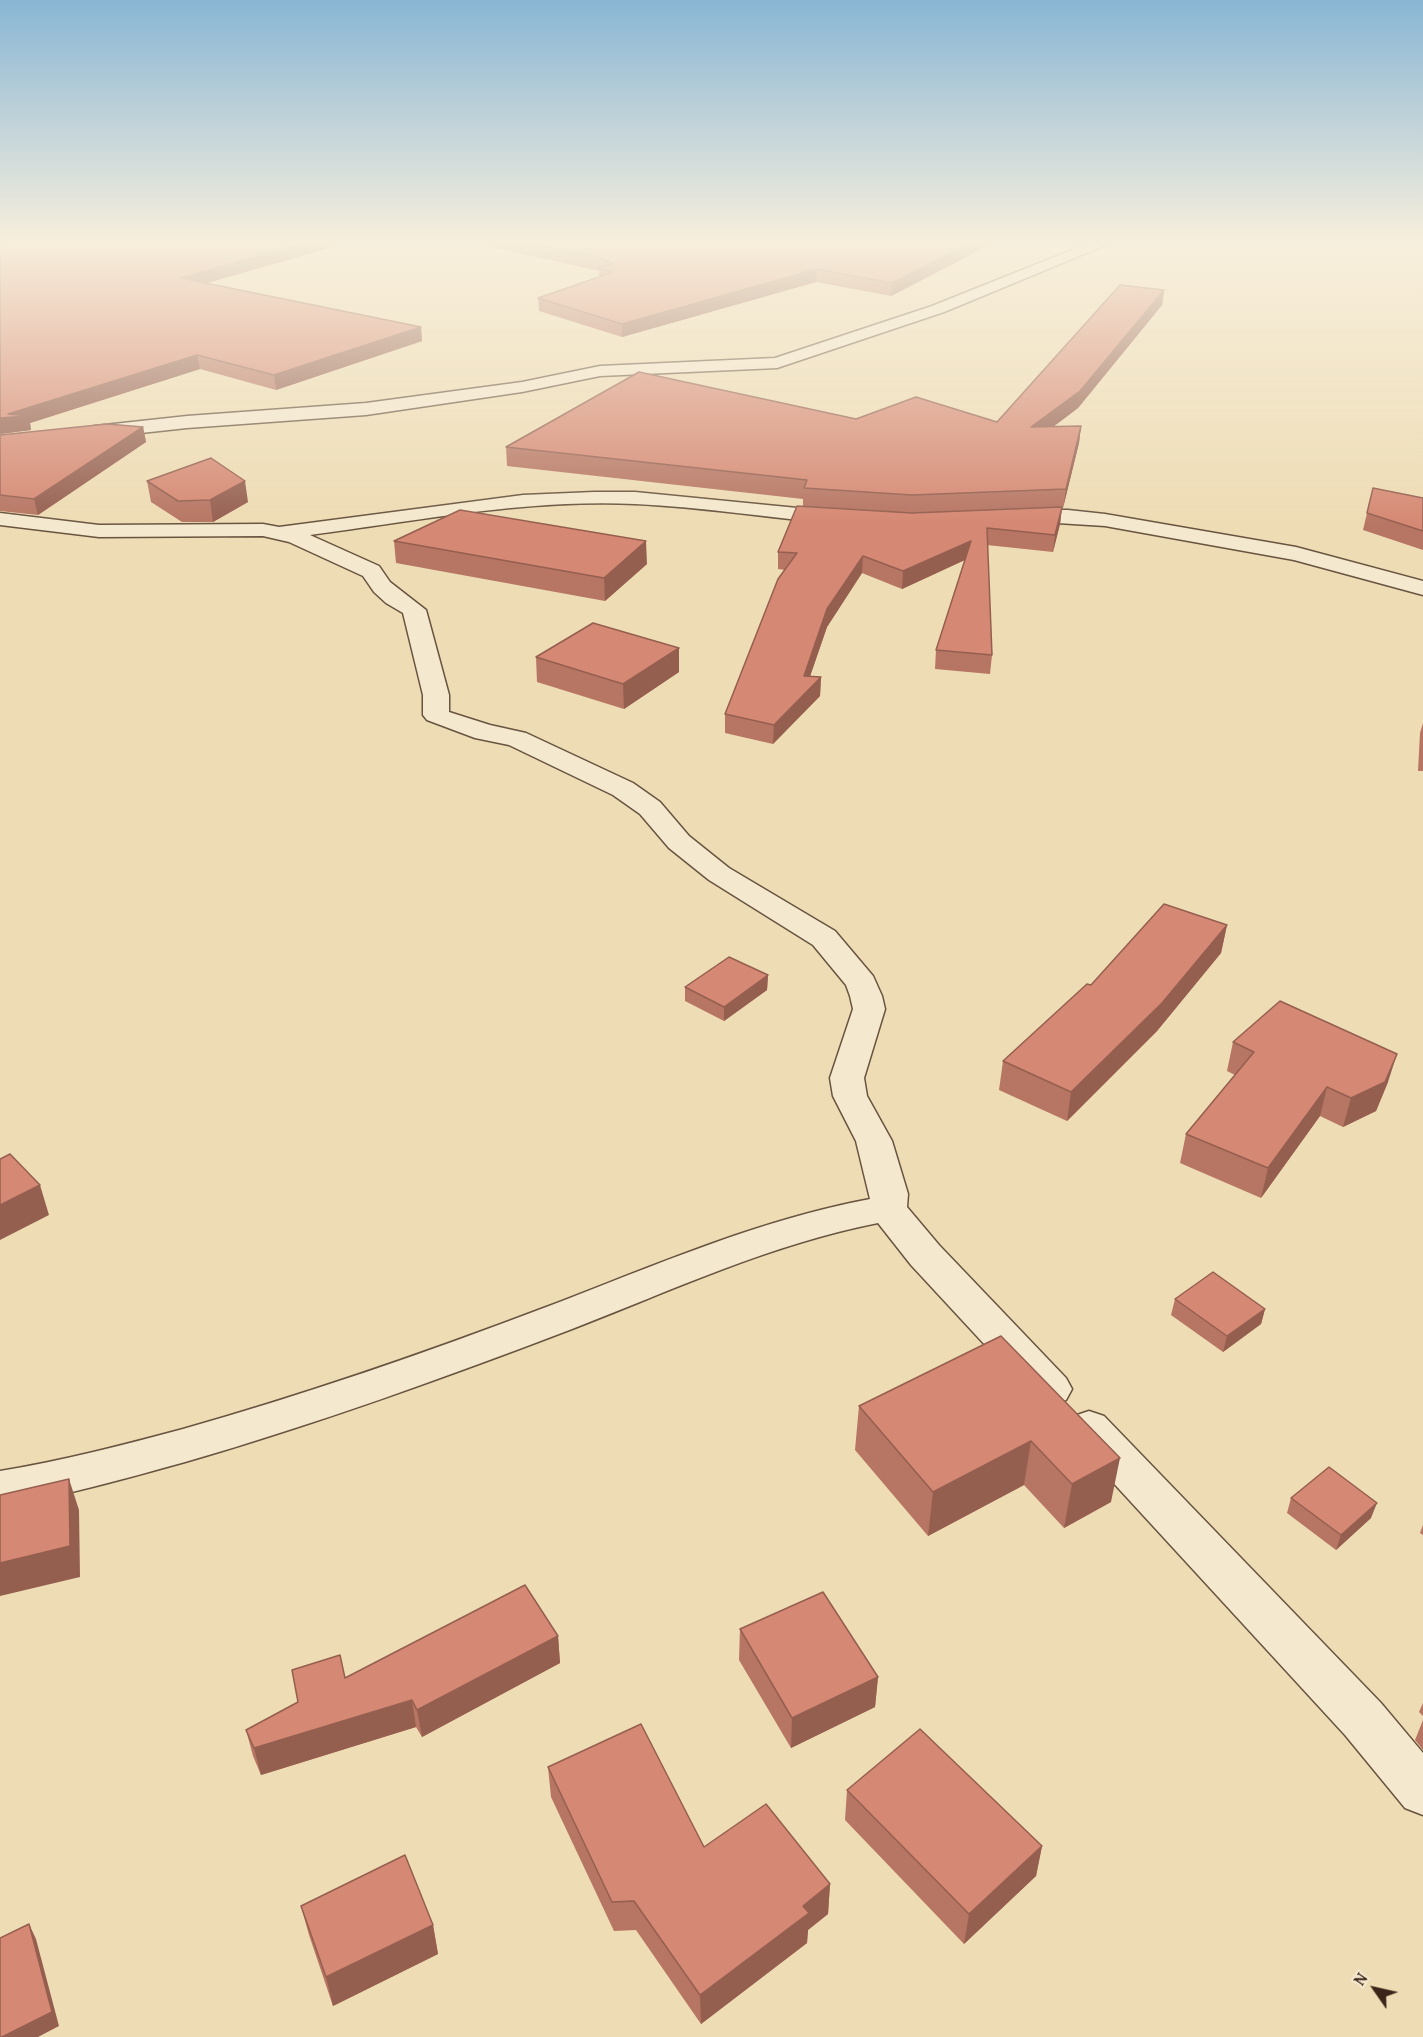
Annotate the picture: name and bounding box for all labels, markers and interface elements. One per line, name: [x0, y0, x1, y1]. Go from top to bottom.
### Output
north arrow: [1345, 1959, 1405, 2019]
text: N: [1347, 1968, 1373, 1990]

